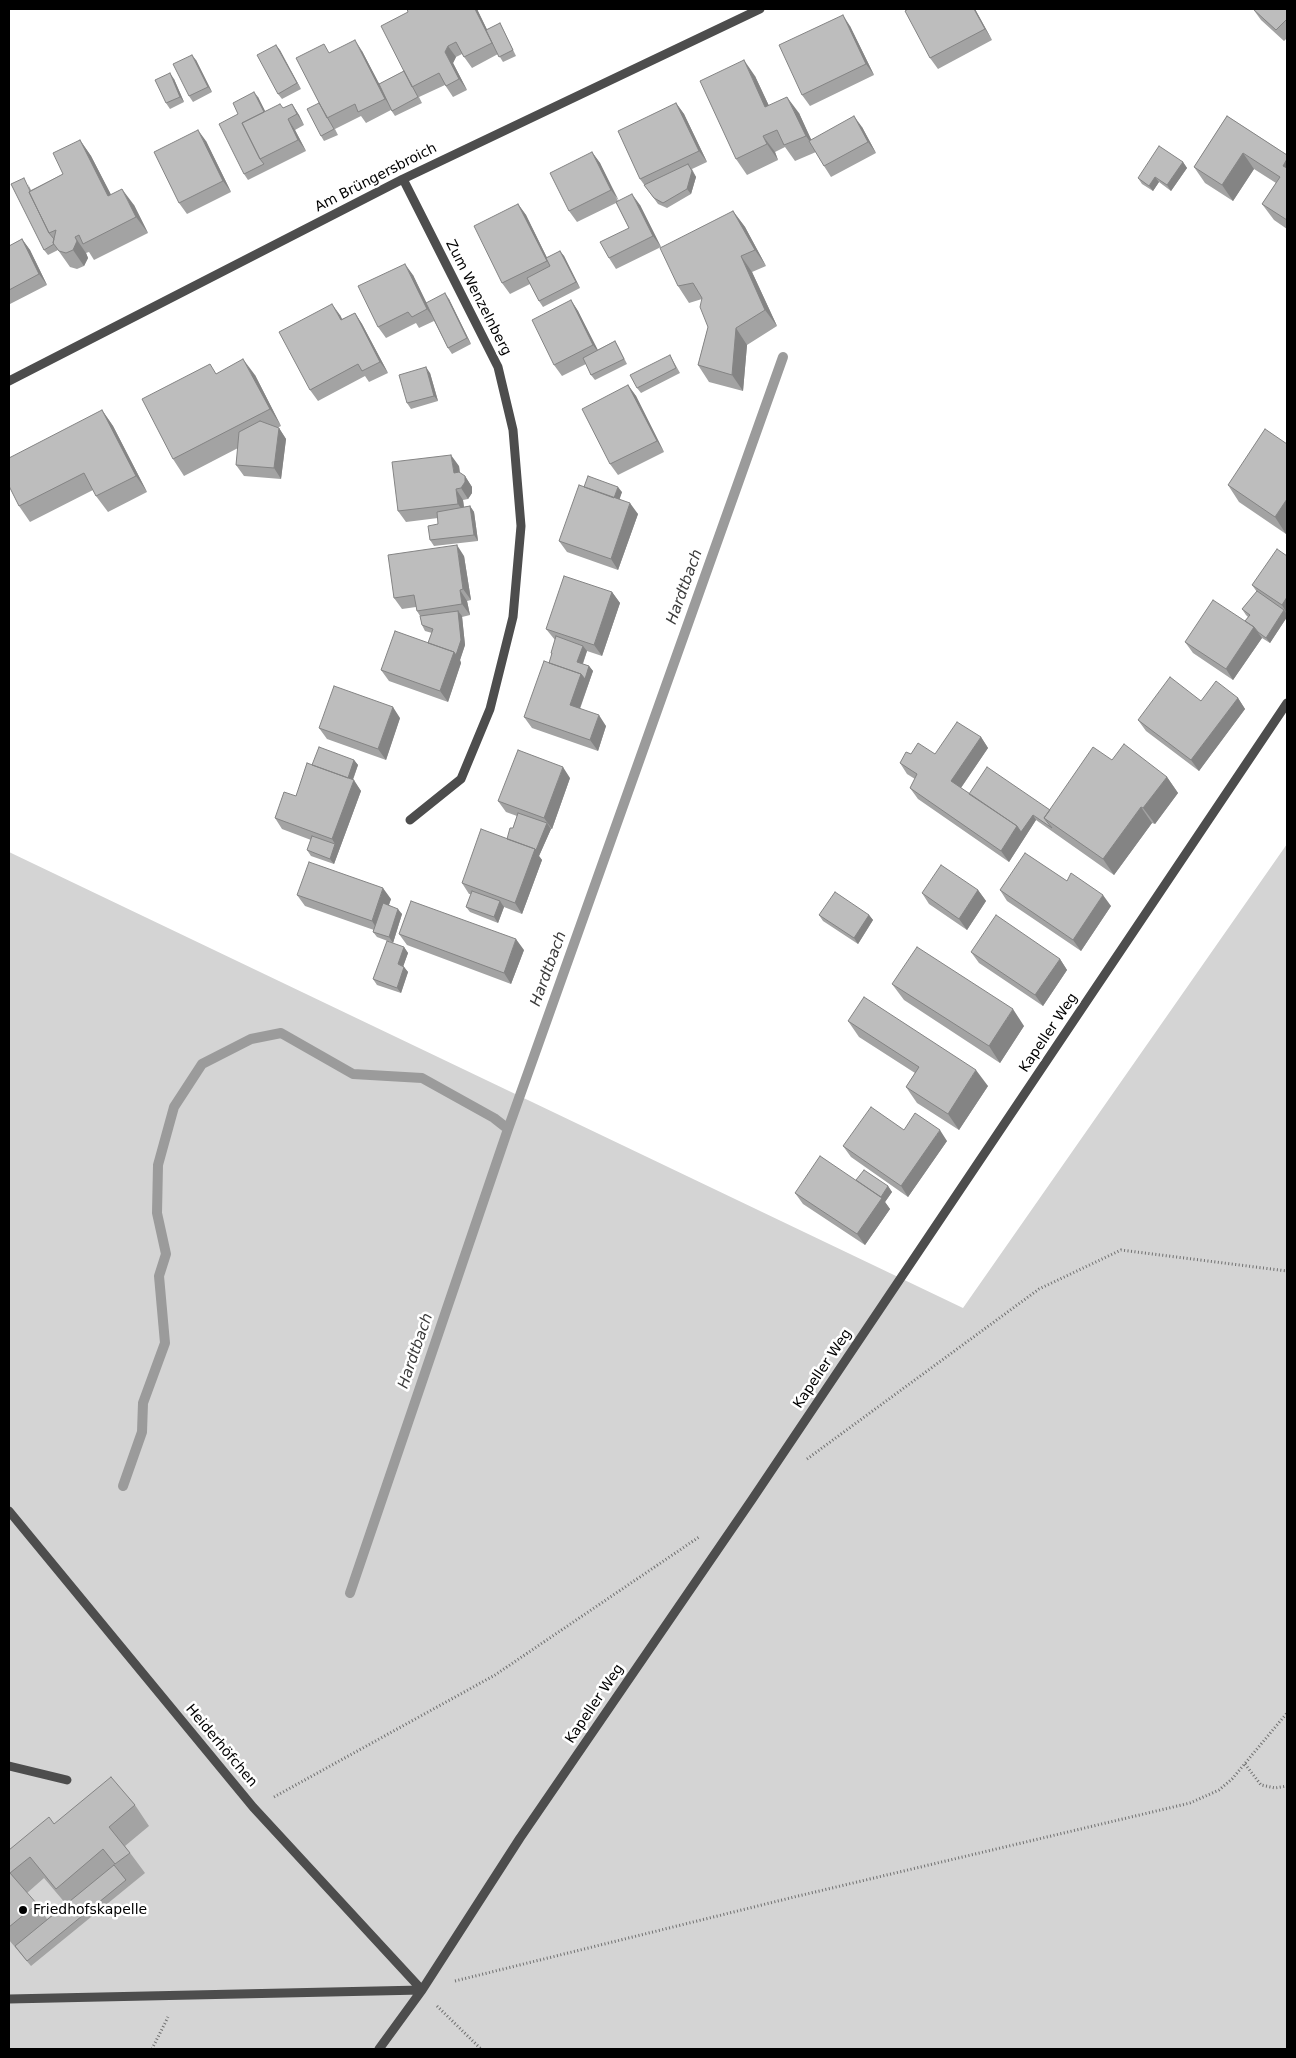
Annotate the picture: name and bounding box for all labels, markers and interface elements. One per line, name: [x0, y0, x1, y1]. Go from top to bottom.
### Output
street label: Am Brüngersbroich: [312, 140, 440, 216]
street label: Zum Wenzelnberg: [442, 237, 514, 359]
water label: Hardtbach: [663, 547, 707, 627]
water label: Hardtbach: [527, 929, 571, 1009]
street label: Kapeller Weg: [1016, 990, 1082, 1076]
water label: Hardtbach: [395, 1311, 437, 1391]
street label: Kapeller Weg: [790, 1326, 856, 1412]
street label: Kapeller Weg: [562, 1661, 628, 1747]
street label: Heiderhöfchen: [182, 1701, 260, 1791]
place label: Friedhofskapelle: [33, 1902, 147, 1918]
marker: Friedhofskapelle: [17, 1904, 29, 1916]

